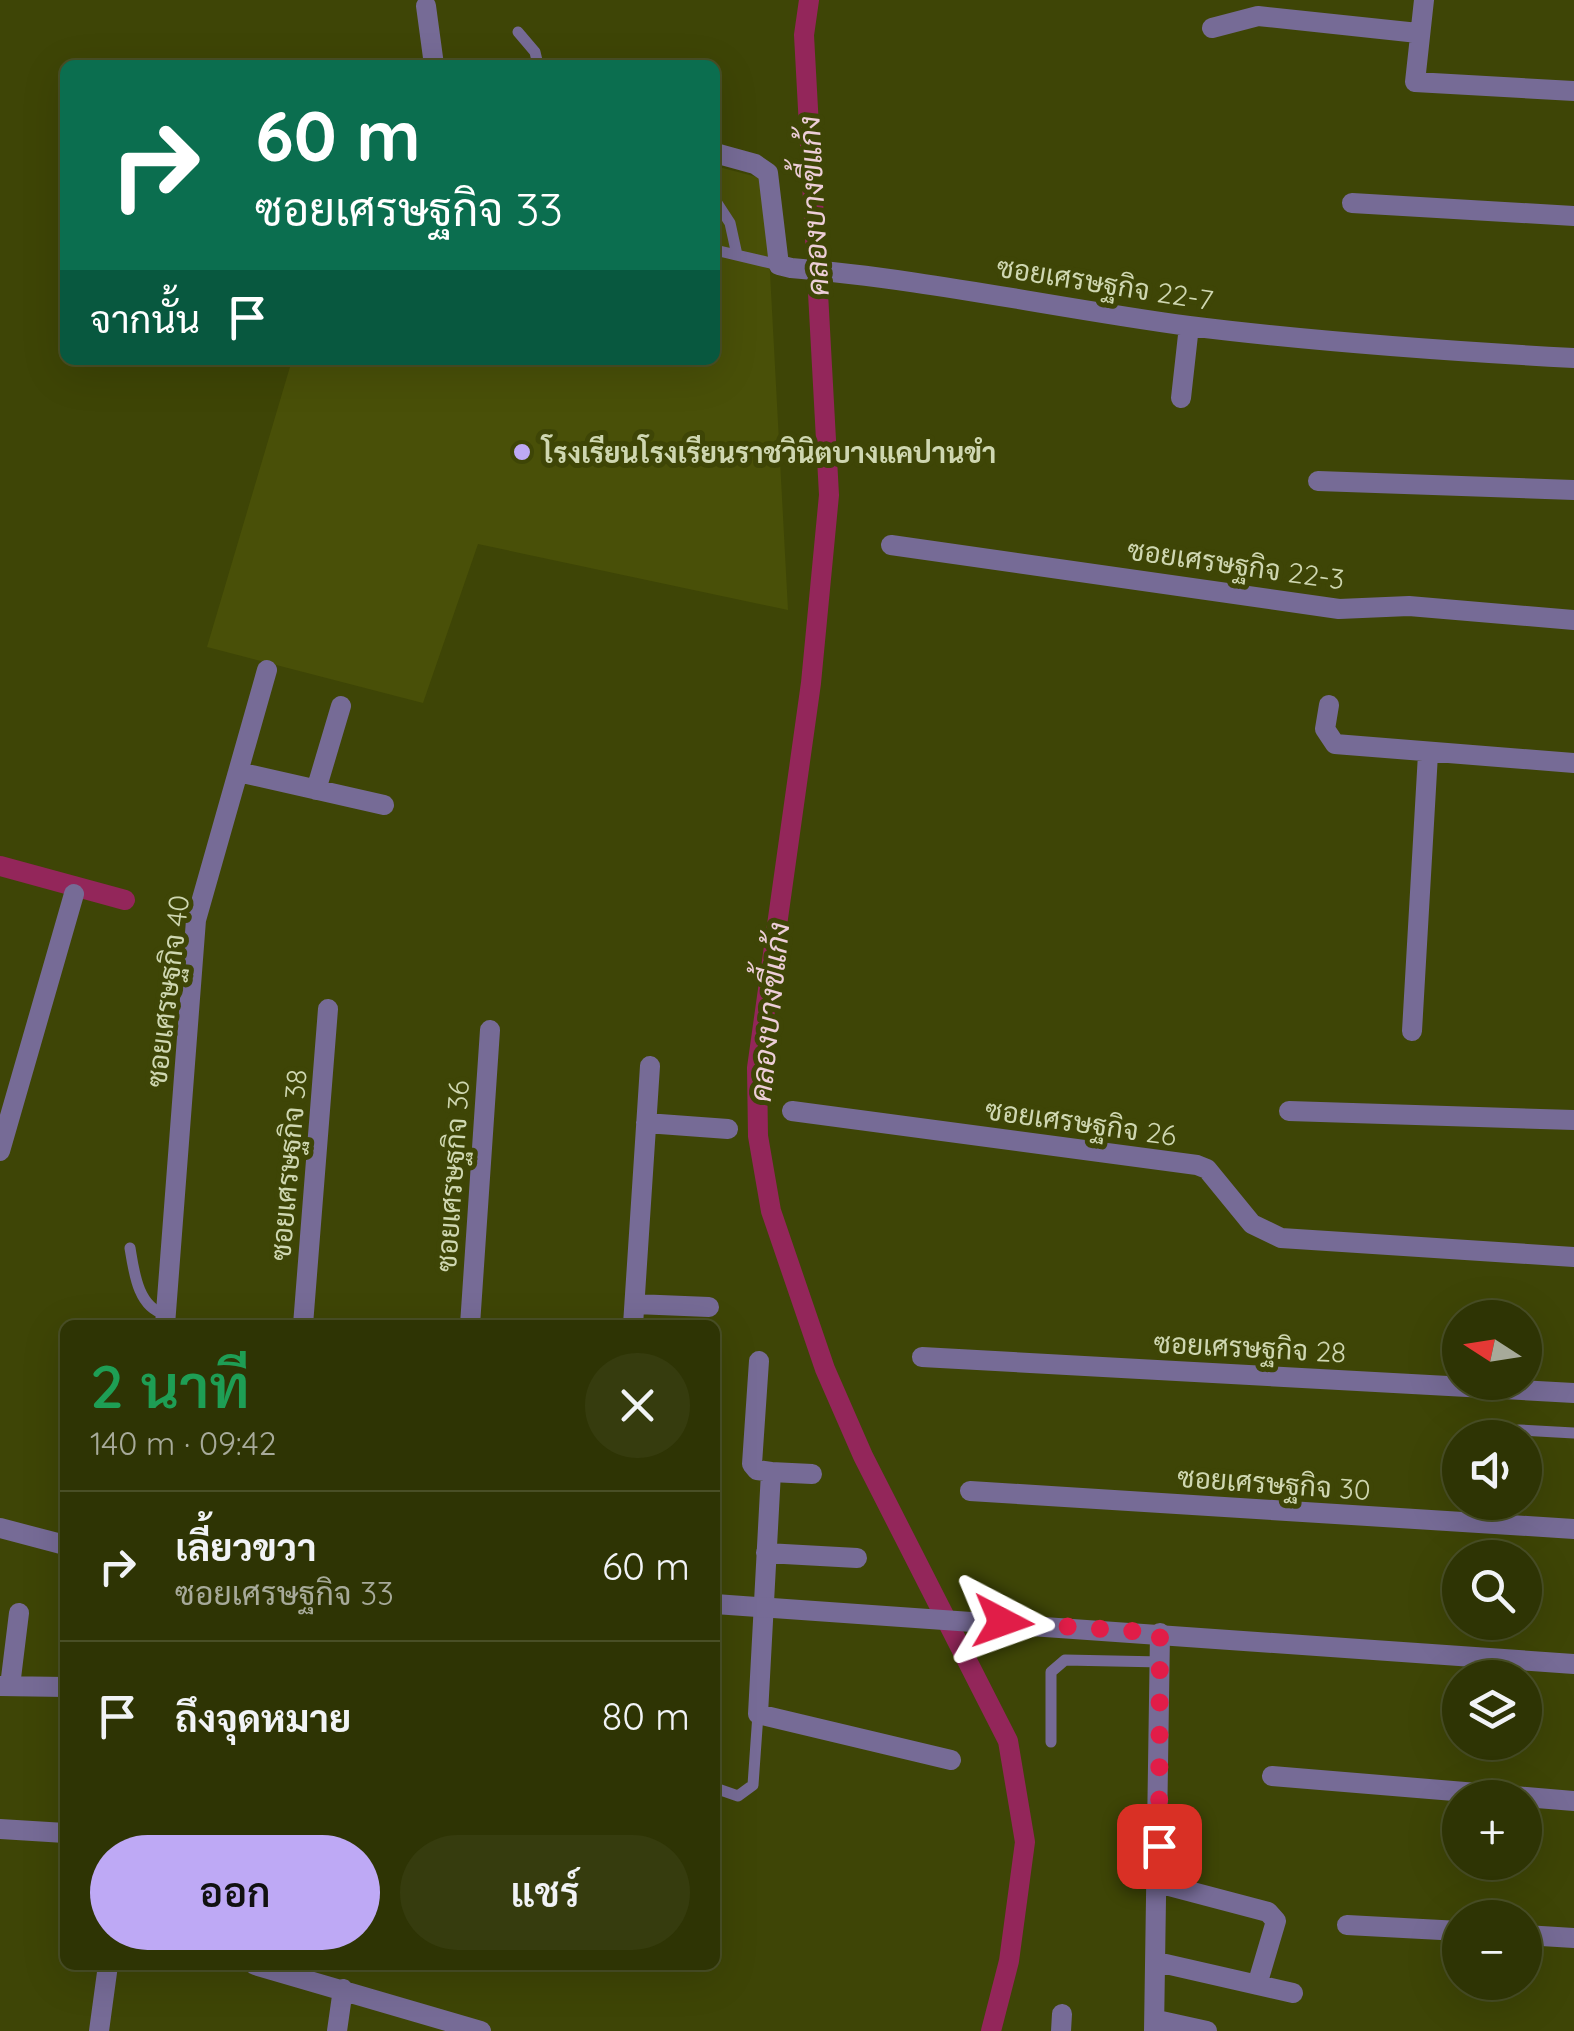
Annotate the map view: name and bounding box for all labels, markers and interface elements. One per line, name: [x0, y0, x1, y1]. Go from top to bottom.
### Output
text: 60 m: [255, 91, 421, 179]
icon: right: [90, 100, 220, 230]
water label: คลองบางขี้แก้ง: [782, 115, 837, 297]
text: ซอยเศรษฐกิจ 33: [255, 181, 563, 237]
street label: ซอยเศรษฐกิจ 22-7: [994, 249, 1216, 319]
icon: arrive: [220, 290, 275, 345]
text: จากนั้น: [90, 295, 200, 343]
place label: โรงเรียนโรงเรียนราชวินิตบางแคปานขำ: [540, 434, 996, 470]
marker: โรงเรียนโรงเรียนราชวินิตบางแคปานขำ: [511, 441, 533, 463]
street label: ซอยเศรษฐกิจ 22-3: [1125, 531, 1347, 599]
street label: ซอยเศรษฐกิจ 40: [138, 893, 198, 1089]
water label: คลองบางขี้แก้ง: [734, 920, 797, 1104]
street label: ซอยเศรษฐกิจ 38: [262, 1068, 316, 1262]
street label: ซอยเศรษฐกิจ 36: [428, 1079, 478, 1273]
street label: ซอยเศรษฐกิจ 26: [983, 1091, 1179, 1155]
north arrow: [1442, 1300, 1542, 1400]
map controls: [1442, 1300, 1542, 2000]
street label: ซอยเศรษฐกิจ 28: [1153, 1324, 1347, 1372]
text: 2 นาที: [90, 1348, 250, 1423]
button: close: [585, 1353, 690, 1458]
button: sound: [1442, 1420, 1542, 1520]
text: 140 m · 09:42: [90, 1423, 276, 1463]
street label: ซอยเศรษฐกิจ 30: [1176, 1459, 1372, 1509]
text: เลี้ยวขวา: [175, 1523, 317, 1571]
icon: right: [90, 1539, 145, 1594]
button: search: [1442, 1540, 1542, 1640]
text: 60 m: [602, 1542, 690, 1590]
position arrow: [951, 1570, 1055, 1674]
text: ซอยเศรษฐกิจ 33: [175, 1573, 394, 1613]
button: layers: [1442, 1660, 1542, 1760]
icon: arrive: [90, 1689, 145, 1744]
text: 80 m: [602, 1692, 690, 1740]
text: ถึงจุดหมาย: [175, 1694, 351, 1742]
button: +: [1442, 1780, 1542, 1880]
pin: [1117, 1804, 1202, 1889]
icon: arrive: [1132, 1819, 1187, 1874]
button: ออก: [90, 1835, 380, 1950]
button: แชร์: [400, 1835, 690, 1950]
button: −: [1442, 1900, 1542, 2000]

